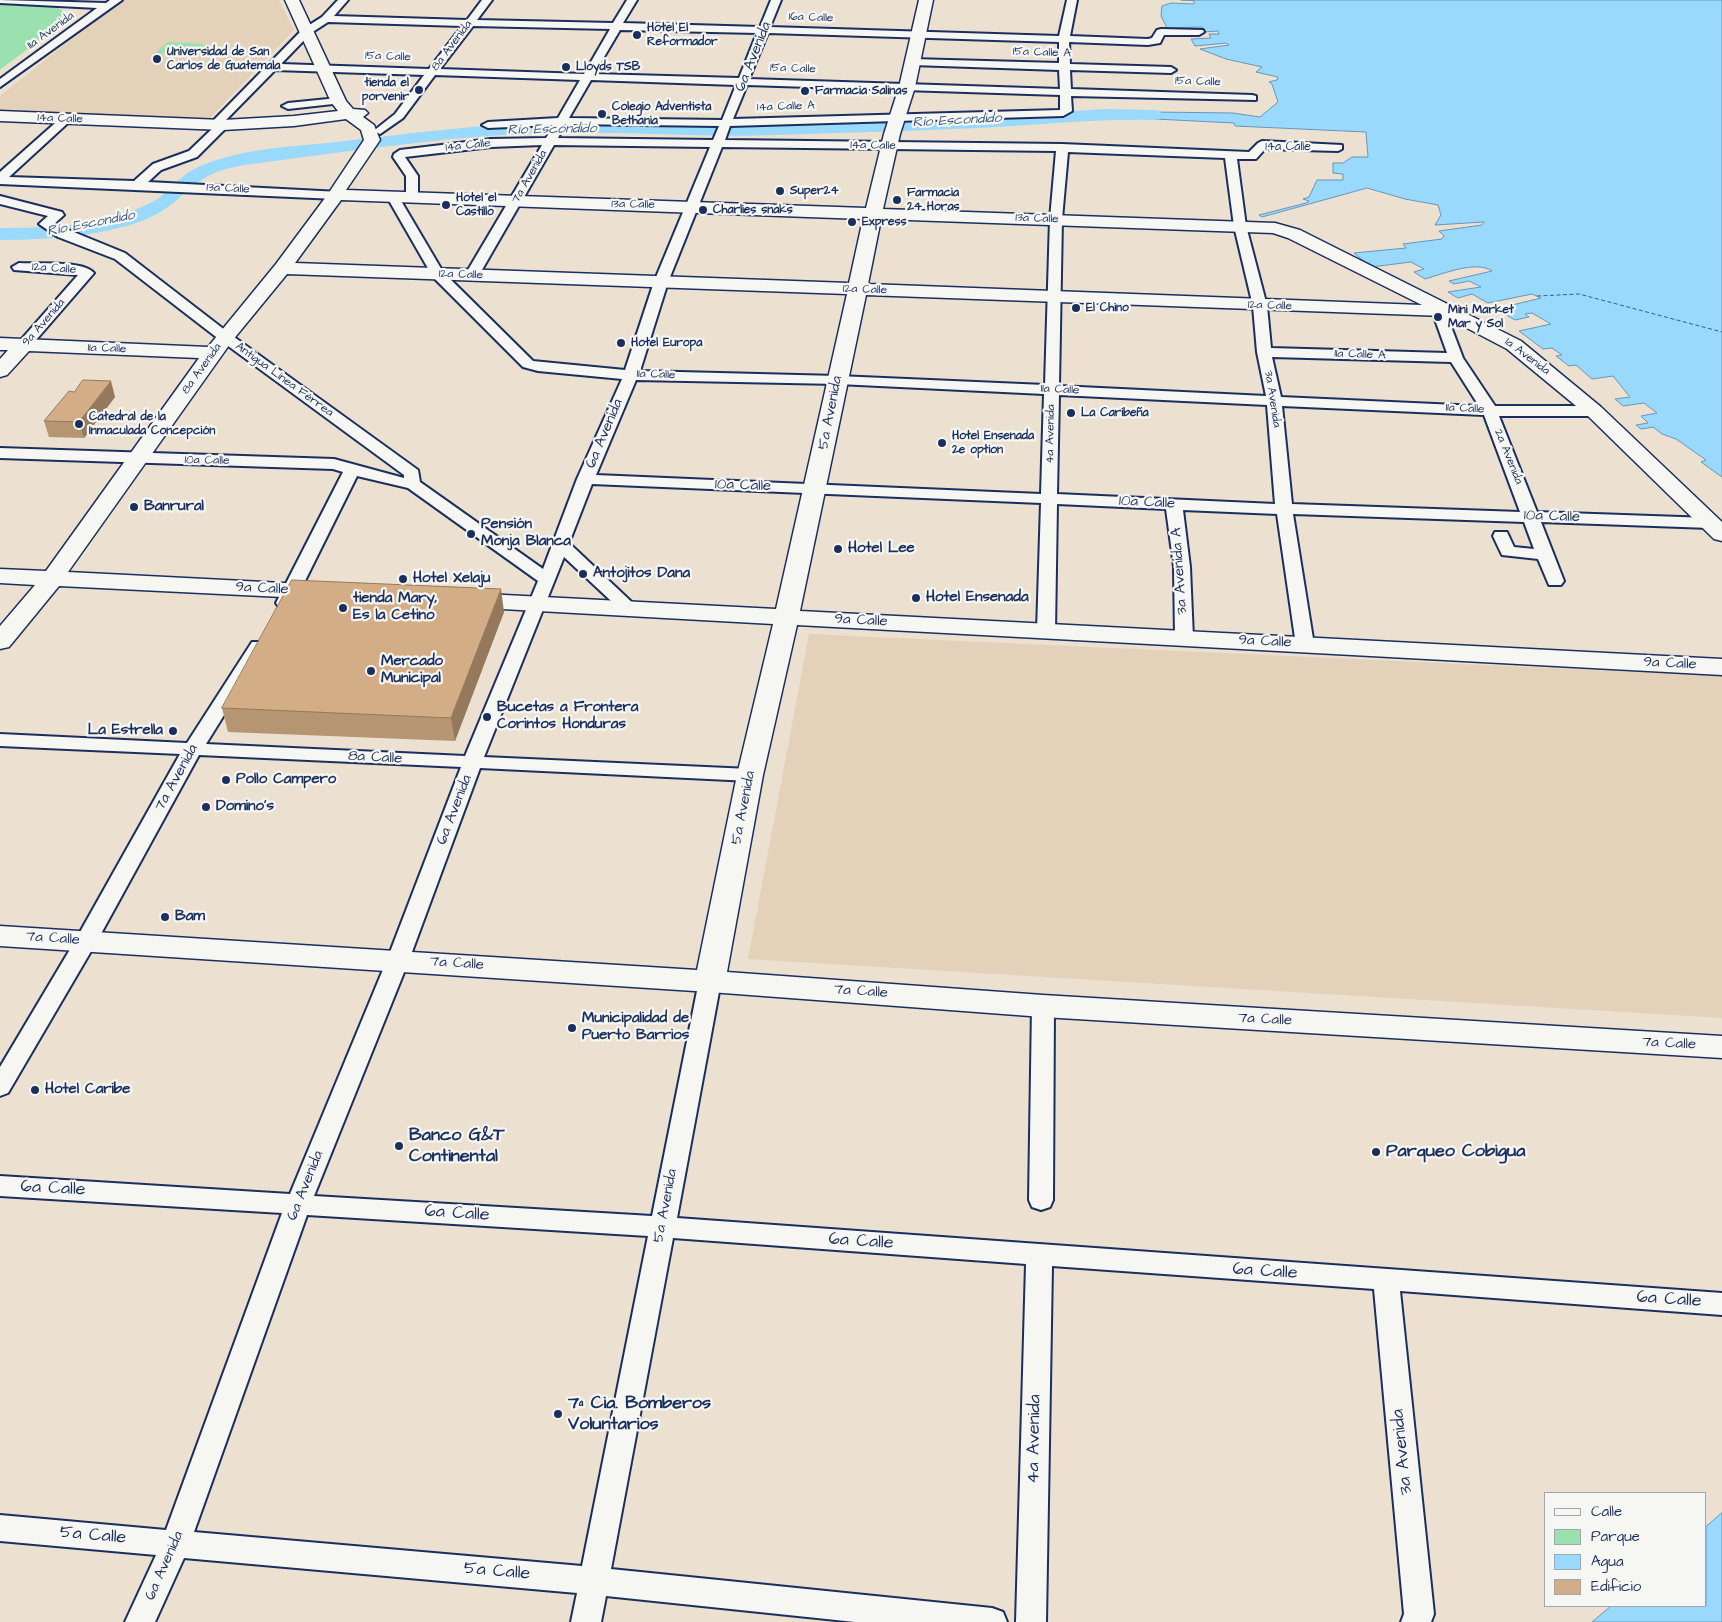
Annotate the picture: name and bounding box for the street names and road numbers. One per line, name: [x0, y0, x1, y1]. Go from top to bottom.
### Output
street label: 11a Avenida: [25, 9, 77, 53]
street label: 16a Calle: [788, 10, 834, 26]
street label: 8a Avenida: [428, 18, 476, 74]
street label: 6a Avenida: [732, 19, 776, 95]
street label: 15a Calle A: [1013, 45, 1071, 61]
street label: 15a Calle: [365, 49, 411, 65]
street label: 15a Calle: [770, 61, 816, 77]
street label: 15a Calle: [1175, 74, 1221, 90]
street label: 14a Calle A: [757, 99, 815, 115]
street label: 14a Calle: [37, 111, 83, 127]
street label: 14a Calle: [445, 136, 491, 156]
street label: 14a Calle: [850, 138, 896, 154]
street label: 14a Calle: [1265, 140, 1311, 154]
street label: 7a Avenida: [509, 148, 551, 206]
street label: 13a Calle: [206, 181, 250, 197]
street label: 13a Calle: [611, 197, 655, 213]
street label: 13a Calle: [1015, 211, 1059, 227]
street label: 12a Calle: [31, 260, 77, 278]
street label: 12a Calle: [439, 267, 483, 283]
street label: 12a Calle: [843, 282, 887, 298]
street label: 9a Avenida: [19, 296, 69, 350]
street label: 12a Calle: [1248, 298, 1292, 314]
street label: 1a Avenida: [1502, 335, 1552, 379]
street label: Antigua Línea Férrea: [232, 340, 336, 420]
street label: 11a Calle: [87, 341, 127, 357]
street label: 8a Avenida: [179, 341, 225, 397]
street label: 11a Calle A: [1334, 347, 1386, 363]
street label: 11a Calle: [636, 367, 676, 383]
street label: 3a Avenida: [1260, 369, 1284, 429]
street label: 5a Avenida: [815, 375, 847, 451]
street label: 11a Calle: [1040, 382, 1080, 398]
street label: 6a Avenida: [582, 397, 628, 471]
street label: 11a Calle: [1445, 401, 1485, 417]
street label: 4a Avenida: [1043, 404, 1059, 464]
street label: 2a Avenida: [1490, 427, 1526, 487]
street label: 10a Calle: [184, 453, 230, 469]
street label: 10a Calle: [715, 476, 771, 496]
street label: 10a Calle: [1119, 493, 1175, 513]
street label: 10a Calle: [1524, 507, 1580, 527]
street label: 3a Avenida A: [1168, 527, 1192, 615]
street label: 9a Calle: [235, 579, 289, 599]
street label: 9a Calle: [834, 611, 888, 631]
street label: 9a Calle: [1238, 632, 1292, 652]
street label: 9a Calle: [1643, 654, 1697, 674]
street label: 7a Avenida: [151, 742, 203, 814]
street label: 8a Calle: [347, 748, 403, 768]
street label: 5a Avenida: [728, 770, 760, 846]
street label: 6a Avenida: [433, 772, 477, 848]
street label: 7a Calle: [25, 928, 81, 950]
street label: 7a Calle: [429, 953, 485, 975]
street label: 7a Calle: [833, 981, 889, 1003]
street label: 7a Calle: [1238, 1010, 1292, 1030]
street label: 7a Calle: [1642, 1034, 1696, 1054]
street label: 6a Avenida: [284, 1148, 328, 1224]
street label: 5a Avenida: [650, 1168, 682, 1244]
street label: 6a Calle: [20, 1177, 86, 1201]
street label: 6a Calle: [424, 1201, 490, 1227]
street label: 6a Calle: [828, 1229, 894, 1255]
street label: 6a Calle: [1232, 1259, 1298, 1285]
street label: 6a Calle: [1636, 1287, 1702, 1313]
street label: 4a Avenida: [1023, 1394, 1047, 1484]
street label: 3a Avenida: [1388, 1408, 1418, 1496]
street label: 5a Calle: [59, 1522, 127, 1550]
street label: 6a Avenida: [142, 1529, 188, 1603]
street label: 5a Calle: [463, 1558, 531, 1586]

